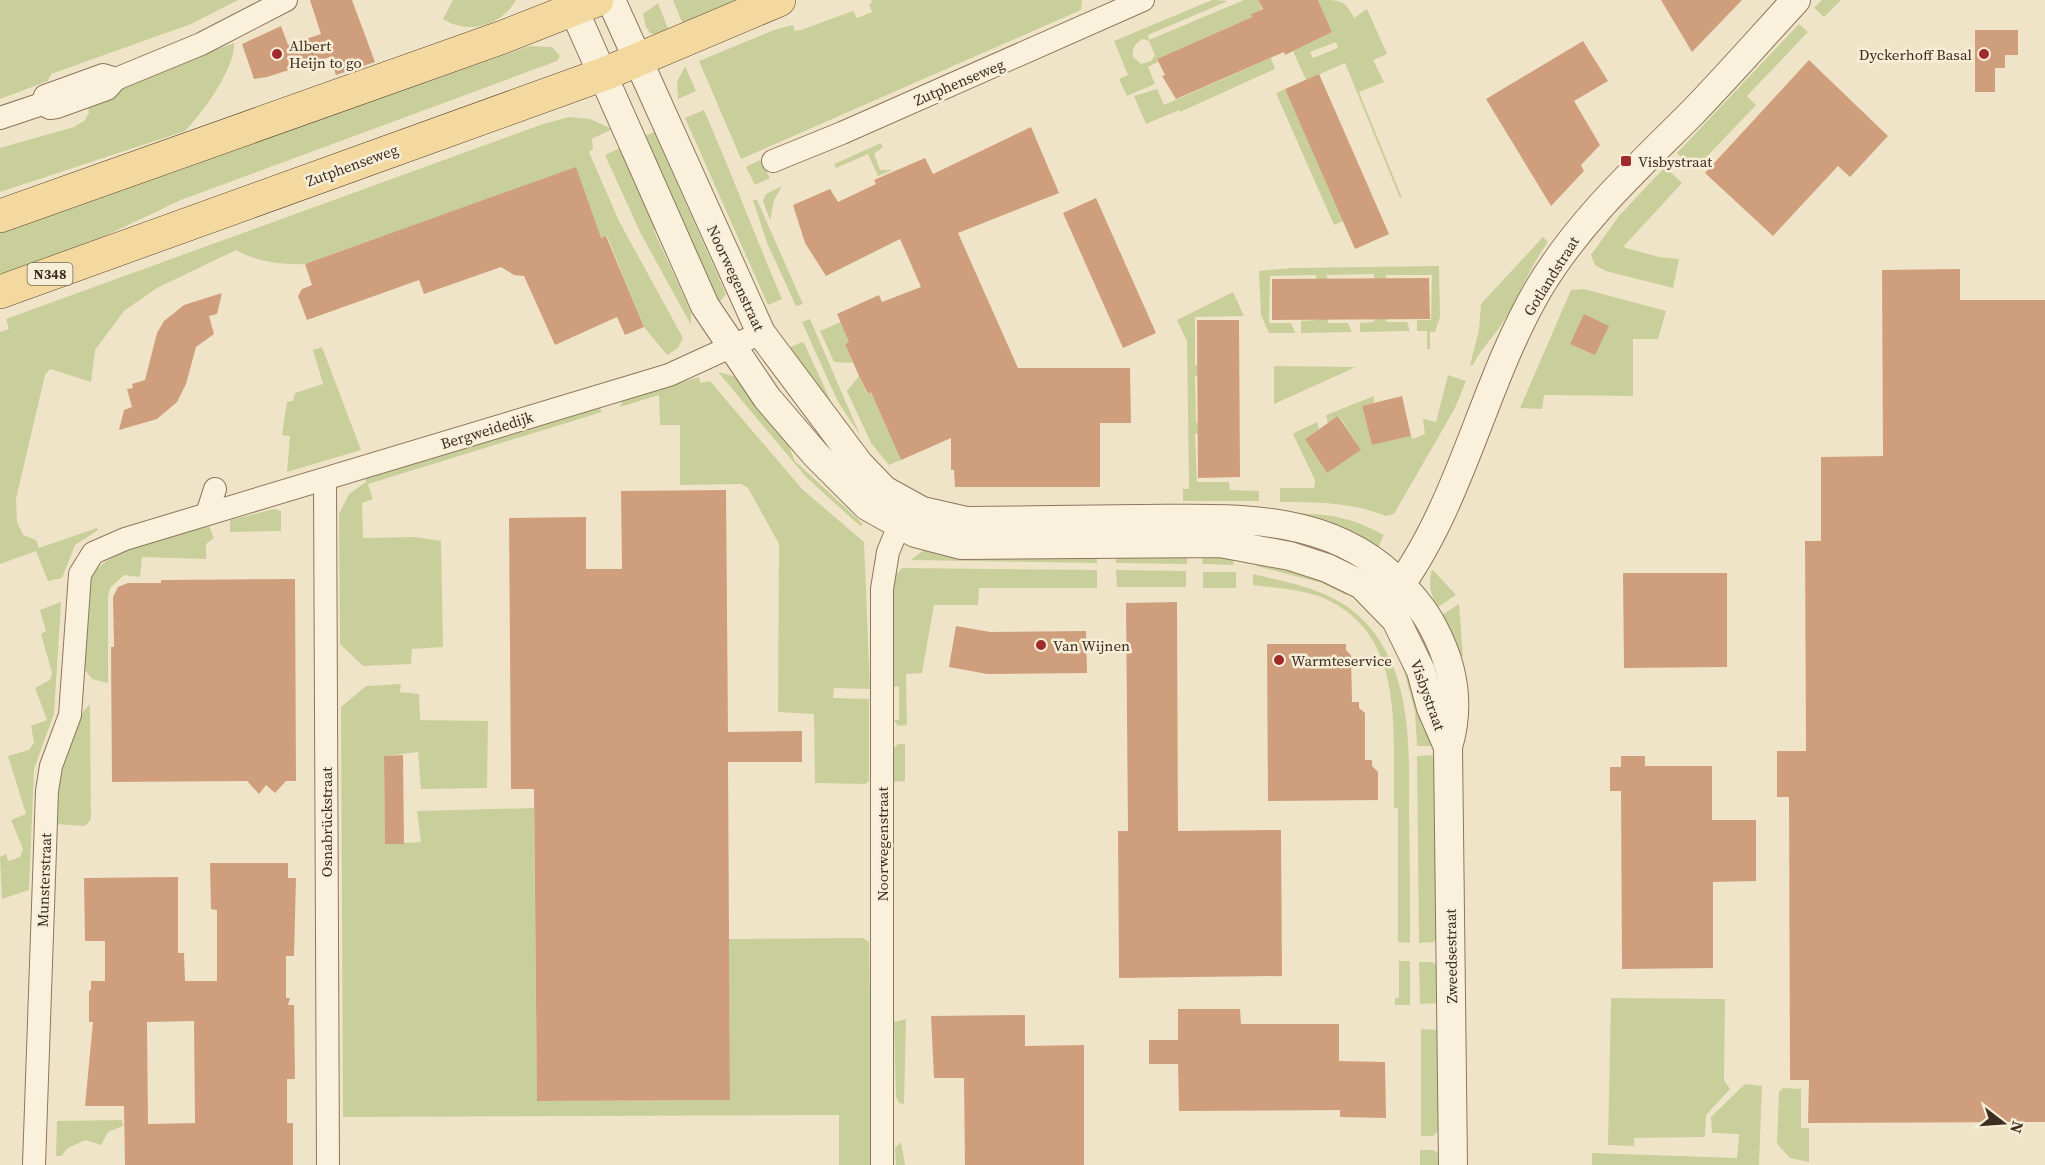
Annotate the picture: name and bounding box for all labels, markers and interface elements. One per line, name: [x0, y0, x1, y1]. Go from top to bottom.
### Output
place label: Albert Heijn to go: [289, 35, 362, 73]
place label: Dyckerhoff Basal: [1859, 44, 1973, 65]
marker: Albert Heijn to go: [270, 47, 284, 61]
marker: Dyckerhoff Basal: [1977, 47, 1991, 61]
street label: Zutphenseweg: [910, 53, 1008, 111]
street label: Zutphenseweg: [303, 139, 401, 191]
place label: Visbystraat: [1638, 151, 1712, 172]
marker: Visbystraat: [1619, 154, 1633, 168]
street label: Noorwegenstraat: [702, 222, 770, 335]
street label: Gotlandstraat: [1518, 232, 1584, 320]
road number: N348: [28, 263, 72, 285]
street label: Bergweidedijk: [438, 406, 537, 454]
place label: Van Wijnen: [1053, 635, 1130, 656]
marker: Van Wijnen: [1034, 638, 1048, 652]
place label: Warmteservice: [1291, 650, 1392, 671]
marker: Warmteservice: [1272, 653, 1286, 667]
street label: Visbystraat: [1405, 657, 1451, 734]
street label: Osnabrückstraat: [316, 767, 337, 877]
street label: Noorwegenstraat: [872, 787, 893, 901]
street label: Munsterstraat: [32, 833, 56, 927]
street label: Zweedsestraat: [1440, 908, 1462, 1004]
north arrow: [1973, 1093, 2033, 1153]
text: N: [2005, 1119, 2030, 1137]

